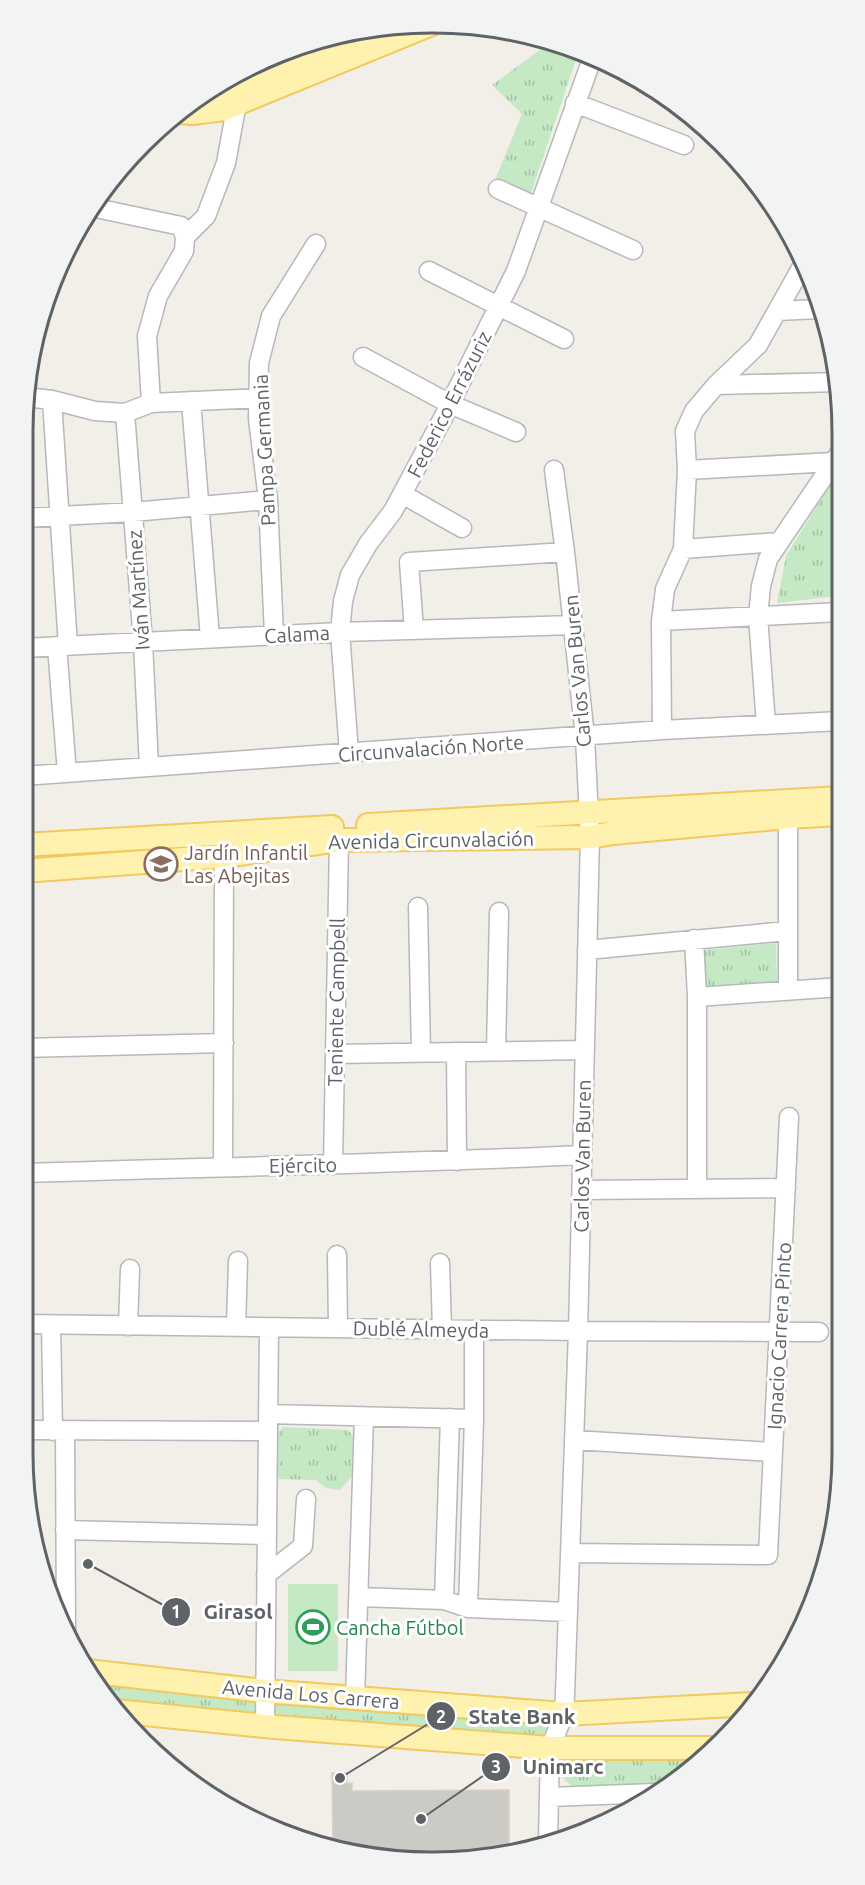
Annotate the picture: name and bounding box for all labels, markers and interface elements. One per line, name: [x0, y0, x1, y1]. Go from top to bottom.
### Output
street label: Federico Errázuriz: [402, 327, 496, 481]
street label: Pampa Germania: [249, 374, 279, 526]
street label: Iván Martínez: [122, 529, 154, 651]
street label: Carlos Van Buren: [559, 594, 595, 748]
street label: Calama: [264, 621, 330, 647]
street label: Circunvalación Norte: [337, 730, 525, 766]
street label: Avenida Circunvalación: [328, 827, 534, 853]
place label: Jardín Infantil Las Abejitas: [184, 841, 308, 887]
school or university icon: Jardín Infantil Las Abejitas: [143, 846, 179, 882]
street label: Teniente Campbell: [323, 918, 349, 1086]
street label: Carlos Van Buren: [569, 1079, 595, 1233]
street label: Ejército: [269, 1153, 337, 1177]
street label: Ignacio Carrera Pinto: [763, 1242, 795, 1430]
street label: Dublé Almeyda: [353, 1316, 489, 1342]
callout: Girasol: [161, 1592, 285, 1631]
text: Girasol: [203, 1599, 273, 1623]
text: 1: [171, 1601, 181, 1621]
sports icon: Cancha Fútbol: [295, 1609, 331, 1645]
place label: Cancha Fútbol: [336, 1616, 464, 1639]
street label: Avenida Los Carrera: [221, 1675, 401, 1713]
callout: State Bank: [426, 1697, 587, 1736]
text: State Bank: [468, 1704, 576, 1728]
text: 2: [436, 1706, 446, 1726]
callout: Unimarc: [481, 1747, 616, 1786]
text: Unimarc: [522, 1754, 604, 1778]
text: 3: [491, 1756, 501, 1776]

